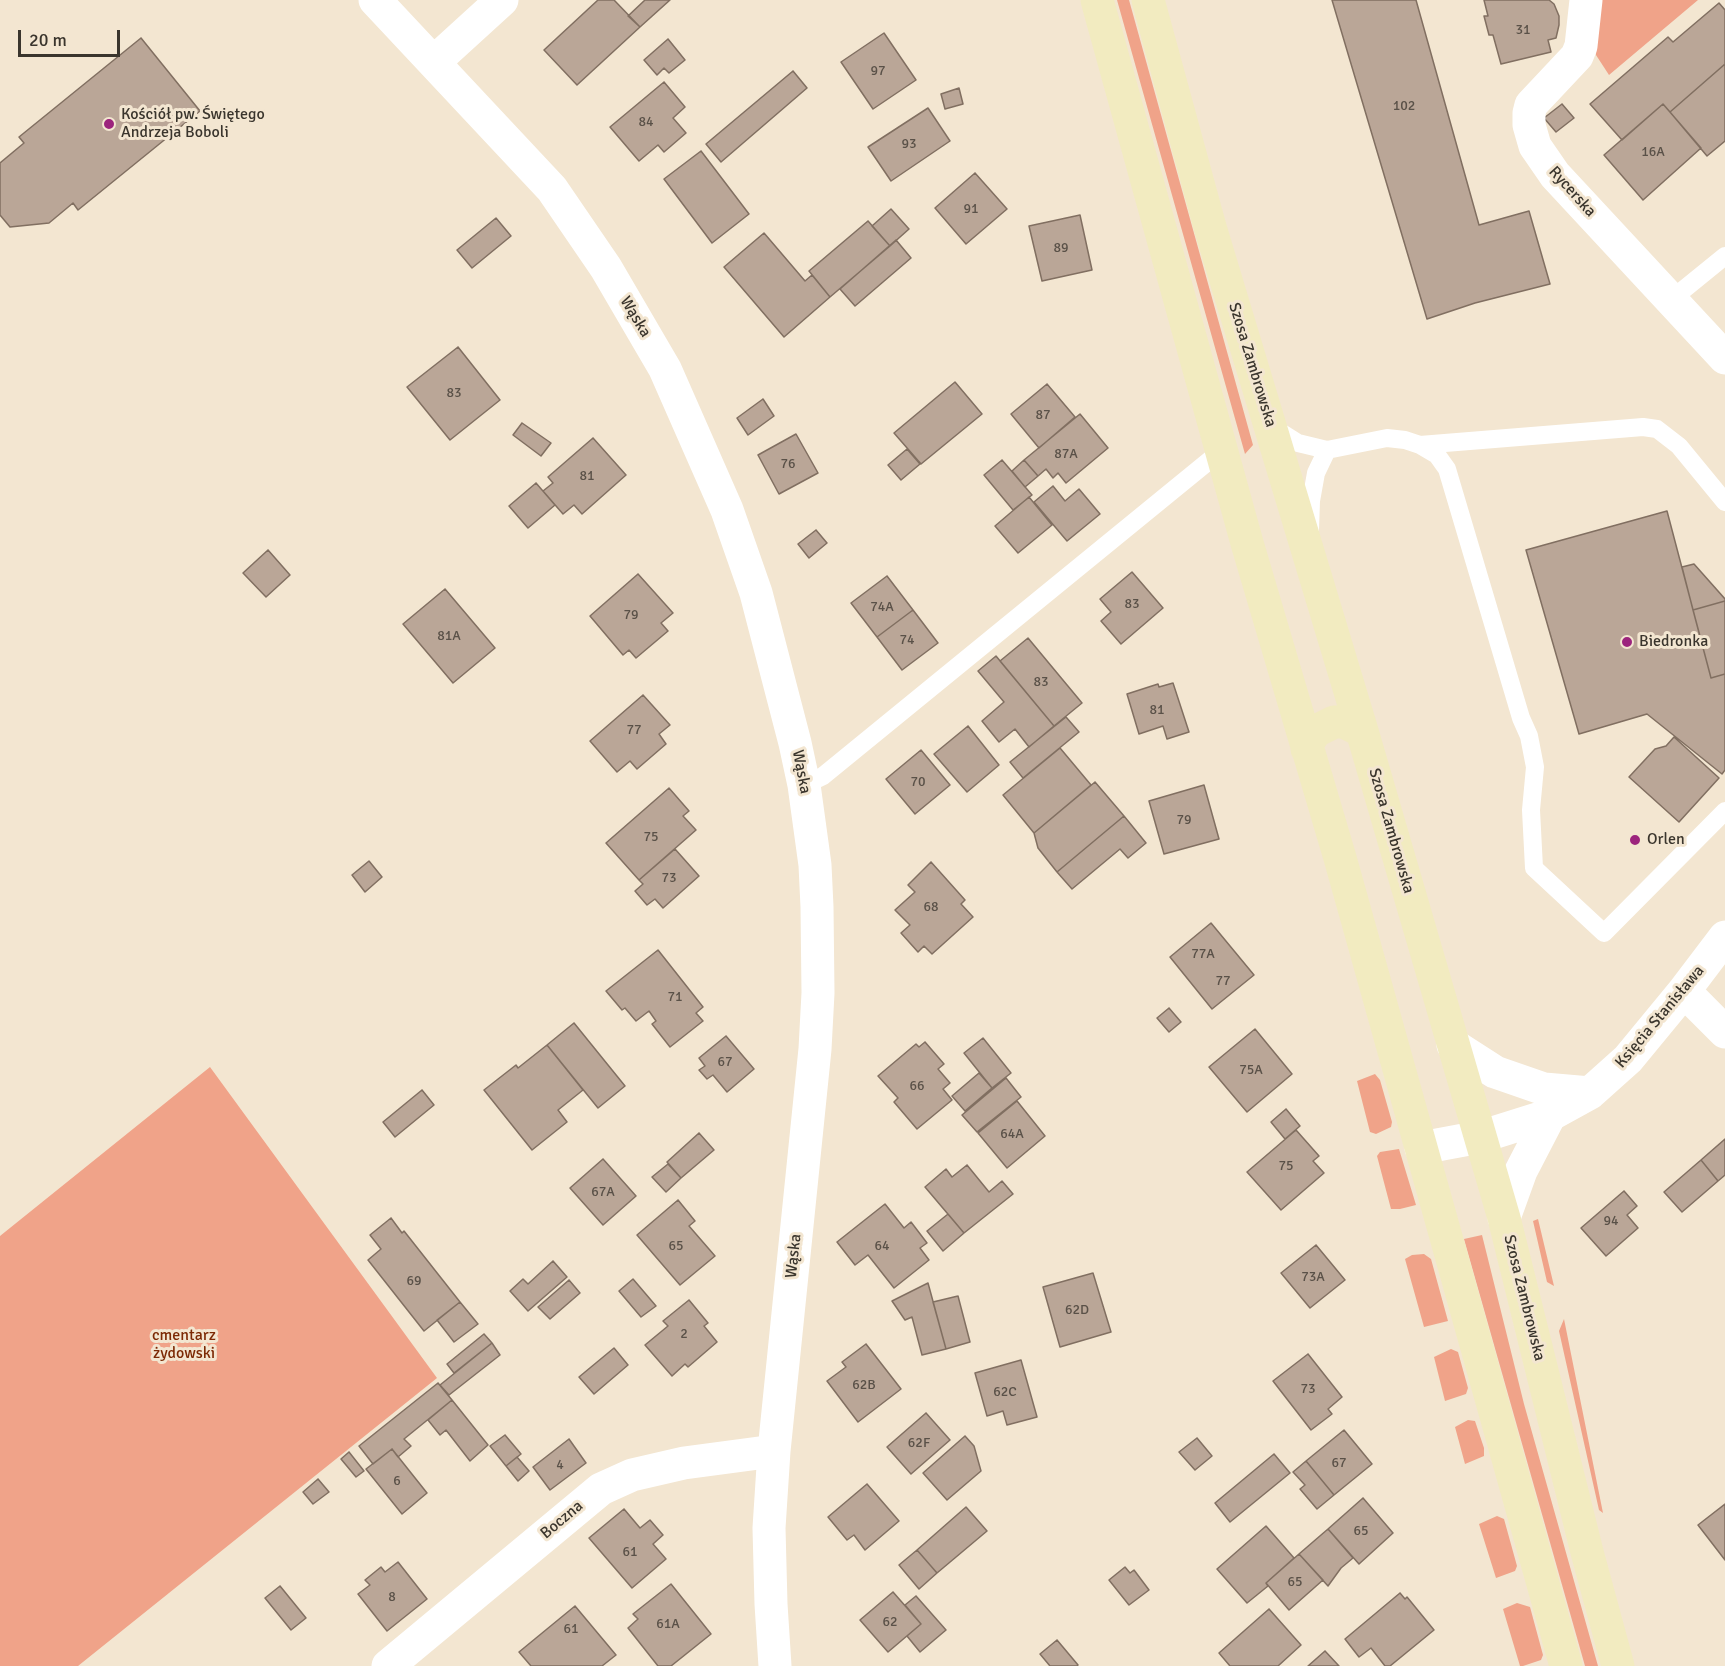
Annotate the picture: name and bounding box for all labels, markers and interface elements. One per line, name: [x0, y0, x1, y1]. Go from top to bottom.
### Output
scale bar: [21, 18, 123, 56]
house number: 31: [1515, 22, 1531, 38]
text: 20 m: [29, 29, 67, 51]
house number: 97: [870, 63, 886, 79]
house number: 102: [1393, 98, 1415, 114]
place label: Kościół pw. Świętego Andrzeja Boboli: [121, 105, 265, 143]
house number: 84: [638, 114, 654, 130]
marker: Kościół pw. Świętego Andrzeja Boboli: [102, 117, 116, 131]
house number: 93: [901, 136, 917, 152]
house number: 16A: [1641, 144, 1665, 160]
street label: Rycerska: [1544, 163, 1600, 221]
house number: 91: [963, 201, 979, 217]
house number: 89: [1053, 240, 1069, 256]
street label: Wąska: [615, 293, 655, 341]
street label: Szosa Zambrowska: [1224, 300, 1280, 430]
house number: 83: [446, 385, 462, 401]
house number: 87: [1035, 407, 1051, 423]
house number: 87A: [1054, 446, 1078, 462]
house number: 76: [780, 456, 796, 472]
house number: 81: [579, 468, 595, 484]
house number: 83: [1124, 596, 1140, 612]
house number: 74A: [870, 599, 894, 615]
house number: 79: [623, 607, 639, 623]
house number: 81A: [437, 628, 461, 644]
house number: 74: [899, 632, 915, 648]
place label: Biedronka: [1639, 632, 1708, 652]
marker: Biedronka: [1620, 635, 1634, 649]
house number: 83: [1033, 674, 1049, 690]
house number: 81: [1149, 702, 1165, 718]
house number: 77: [626, 722, 642, 738]
street label: Wąska: [787, 748, 815, 796]
street label: Szosa Zambrowska: [1364, 766, 1418, 896]
house number: 70: [910, 774, 926, 790]
house number: 79: [1176, 812, 1192, 828]
house number: 75: [643, 829, 659, 845]
place label: Orlen: [1647, 830, 1685, 850]
marker: Orlen: [1628, 833, 1642, 847]
house number: 73: [661, 870, 677, 886]
house number: 68: [923, 899, 939, 915]
house number: 77A: [1191, 946, 1215, 962]
street label: Księcia Stanisława: [1611, 962, 1709, 1072]
house number: 77: [1215, 973, 1231, 989]
house number: 71: [667, 989, 683, 1005]
house number: 67: [717, 1054, 733, 1070]
house number: 75A: [1239, 1062, 1263, 1078]
house number: 66: [909, 1078, 925, 1094]
house number: 64A: [1000, 1126, 1024, 1142]
house number: 75: [1278, 1158, 1294, 1174]
house number: 67A: [591, 1184, 615, 1200]
house number: 94: [1603, 1213, 1619, 1229]
street label: Wąska: [782, 1233, 806, 1279]
street label: Szosa Zambrowska: [1499, 1233, 1549, 1363]
house number: 65: [668, 1238, 684, 1254]
house number: 64: [874, 1238, 890, 1254]
house number: 73A: [1301, 1269, 1325, 1285]
house number: 69: [406, 1273, 422, 1289]
house number: 62D: [1065, 1302, 1089, 1318]
park label: cmentarz żydowski: [152, 1326, 216, 1364]
house number: 2: [680, 1326, 688, 1342]
house number: 62B: [852, 1377, 876, 1393]
house number: 73: [1300, 1381, 1316, 1397]
house number: 62C: [993, 1384, 1017, 1400]
house number: 62F: [908, 1435, 930, 1451]
house number: 67: [1331, 1455, 1347, 1471]
house number: 4: [556, 1457, 564, 1473]
house number: 6: [393, 1473, 401, 1489]
street label: Boczna: [537, 1497, 587, 1543]
house number: 65: [1353, 1523, 1369, 1539]
house number: 61: [622, 1544, 638, 1560]
house number: 65: [1287, 1574, 1303, 1590]
house number: 8: [388, 1589, 396, 1605]
house number: 62: [882, 1614, 898, 1630]
house number: 61A: [656, 1616, 680, 1632]
house number: 61: [563, 1621, 579, 1637]

